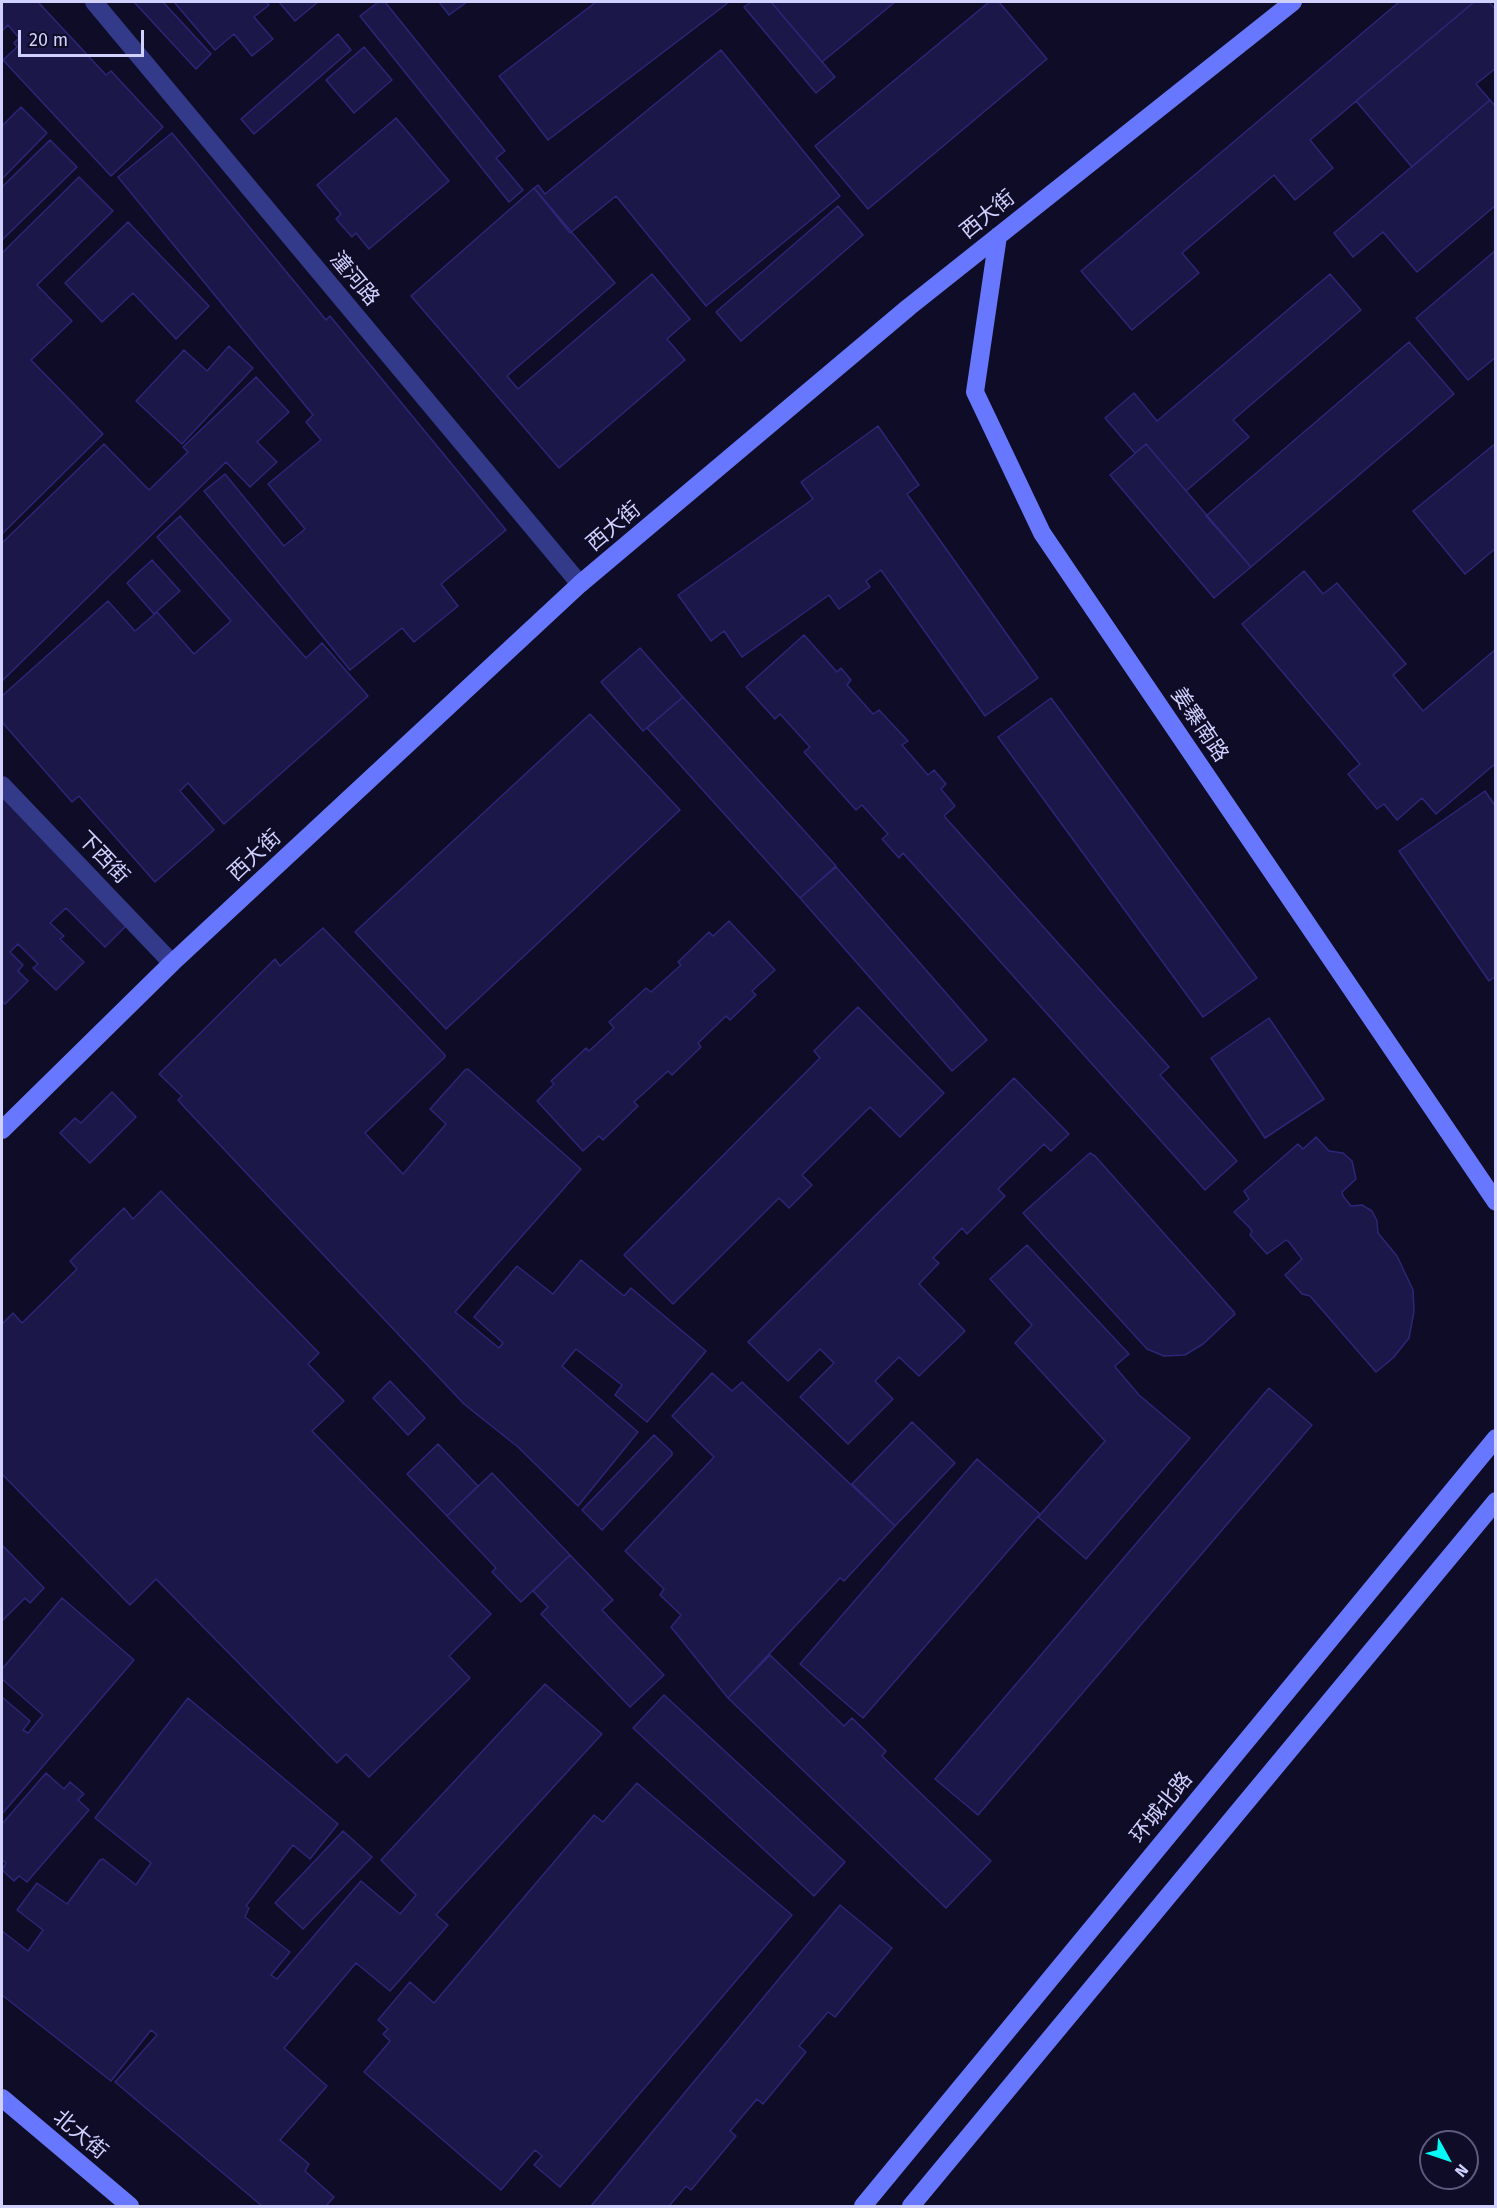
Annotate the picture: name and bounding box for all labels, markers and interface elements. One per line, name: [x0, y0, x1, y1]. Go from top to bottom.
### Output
scale bar: [21, 18, 147, 56]
text: 20 m: [29, 29, 68, 51]
street label: 西大街: [956, 185, 1020, 245]
street label: 潼河路: [324, 247, 384, 311]
street label: 西大街: [582, 497, 646, 557]
street label: 姜寨南路: [1165, 683, 1233, 767]
street label: 西大街: [223, 825, 287, 887]
street label: 下西街: [72, 827, 134, 889]
street label: 环城北路: [1126, 1767, 1198, 1849]
street label: 北大街: [48, 2105, 112, 2165]
north arrow: [1419, 2130, 1479, 2190]
text: N: [1451, 2160, 1472, 2181]

